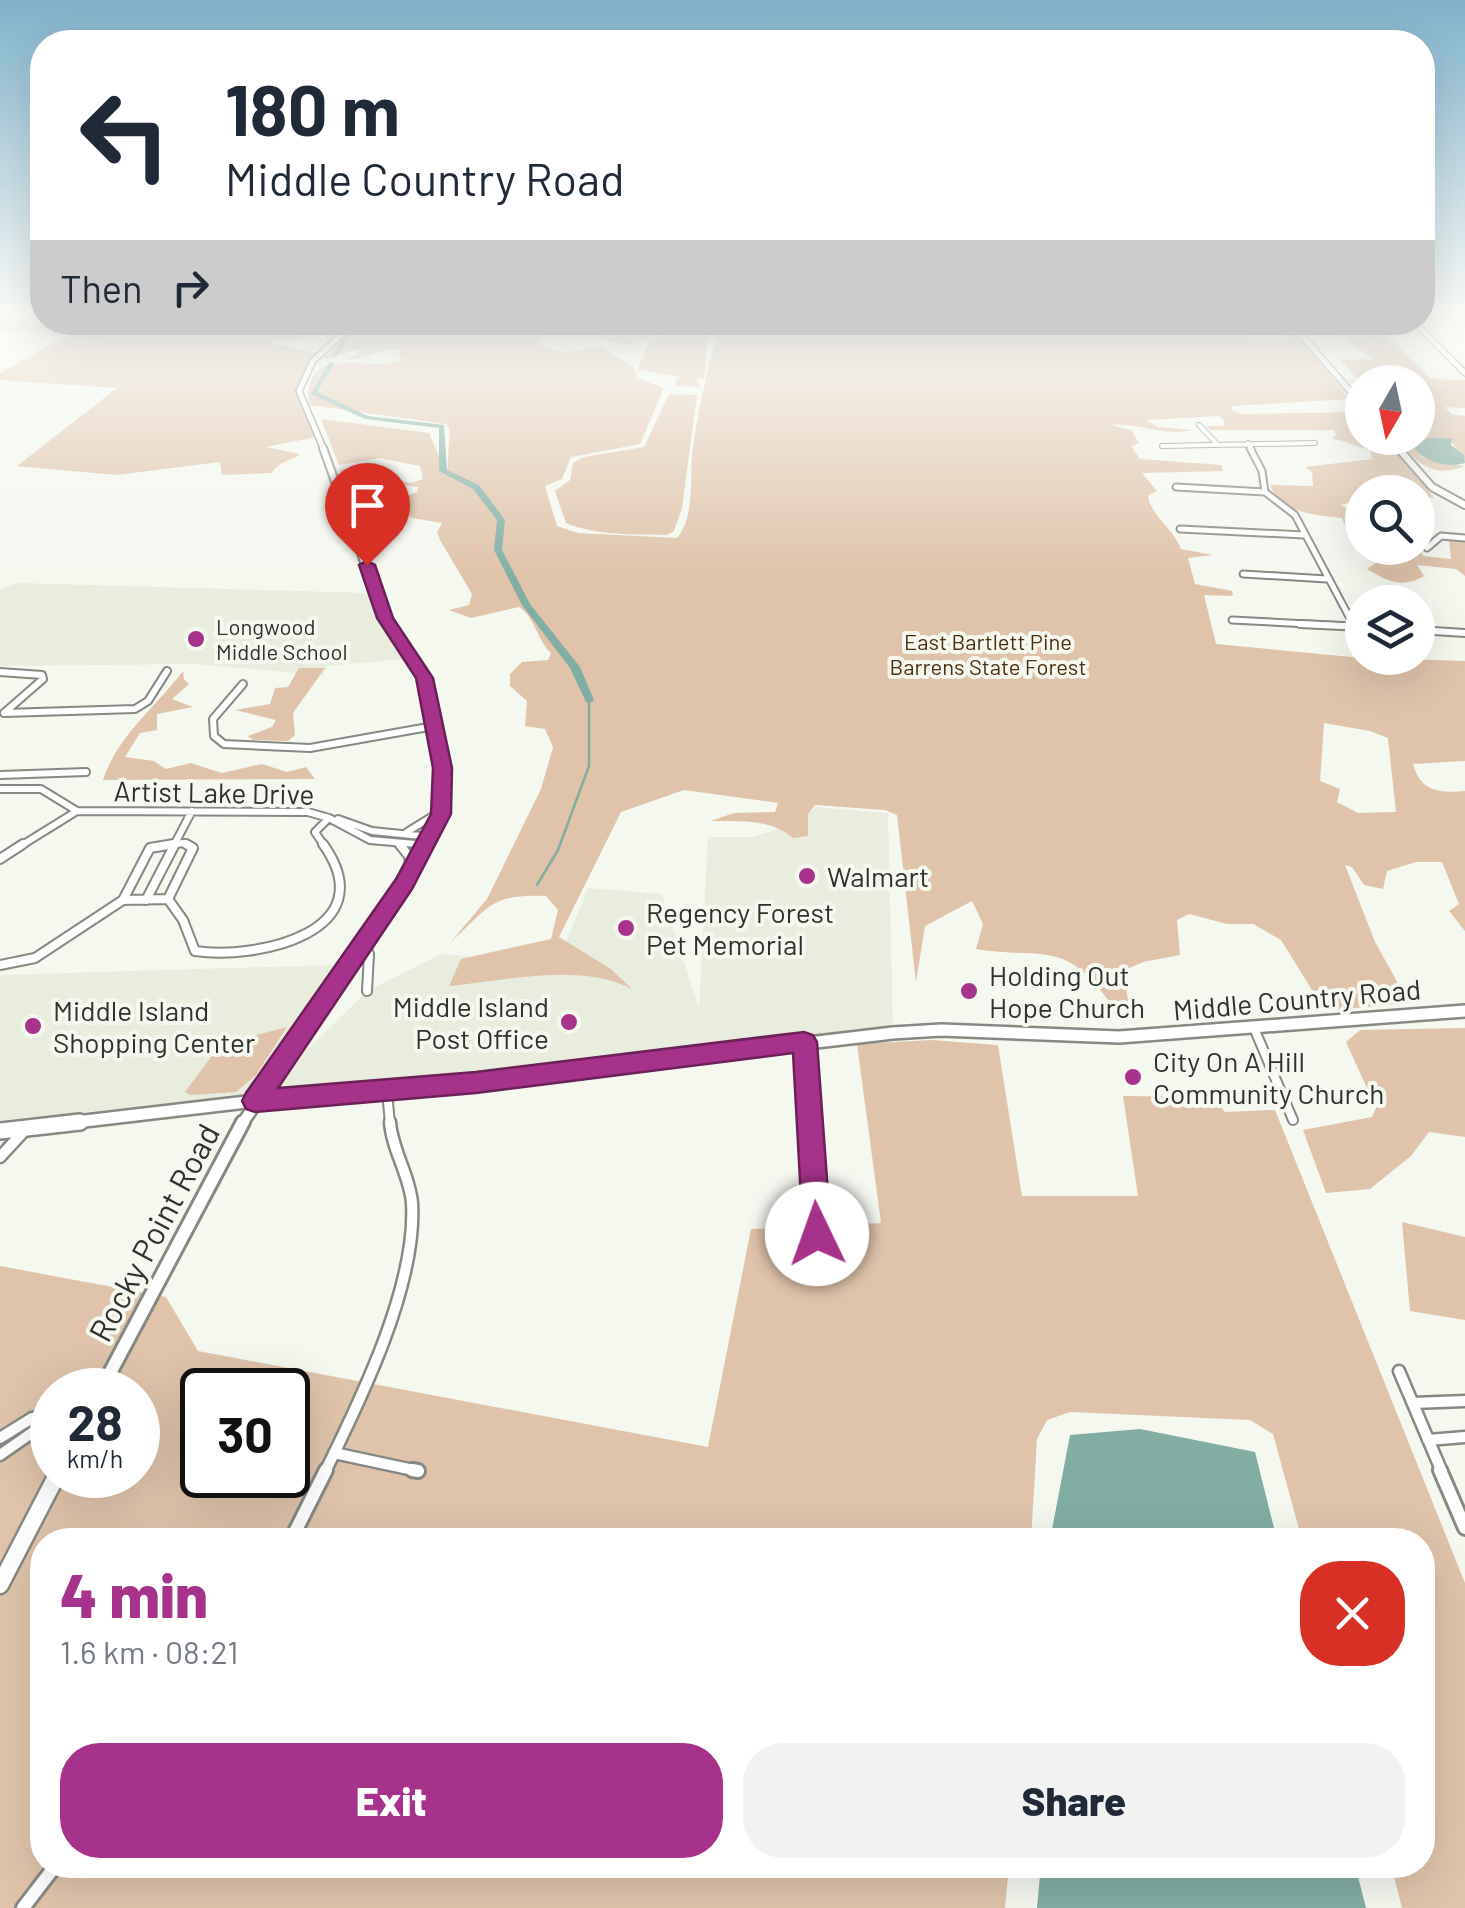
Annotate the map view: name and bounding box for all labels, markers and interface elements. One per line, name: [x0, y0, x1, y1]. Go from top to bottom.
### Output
text: 180 m: [225, 66, 400, 150]
icon: left: [60, 70, 190, 200]
text: Middle Country Road: [225, 151, 625, 205]
icon: right: [163, 260, 218, 315]
text: Then: [60, 265, 143, 311]
north arrow: [1345, 365, 1435, 455]
map controls: [1345, 365, 1435, 675]
pin: [325, 463, 410, 566]
button: search: [1345, 475, 1435, 565]
icon: arrive: [340, 478, 395, 533]
button: layers: [1345, 585, 1435, 675]
place label: Longwood Middle School: [216, 613, 348, 664]
marker: Longwood Middle School: [185, 628, 207, 650]
park label: East Bartlett Pine Barrens State Forest: [890, 628, 1086, 679]
street label: Artist Lake Drive: [113, 773, 315, 811]
place label: Walmart: [827, 859, 929, 893]
marker: Walmart: [796, 865, 818, 887]
place label: Regency Forest Pet Memorial: [646, 895, 834, 961]
marker: Regency Forest Pet Memorial: [615, 917, 637, 939]
place label: Holding Out Hope Church: [989, 958, 1145, 1024]
street label: Middle Country Road: [1172, 971, 1422, 1027]
marker: Holding Out Hope Church: [958, 980, 980, 1002]
place label: Middle Island Post Office: [393, 989, 549, 1055]
place label: Middle Island Shopping Center: [53, 993, 255, 1059]
marker: Middle Island Post Office: [558, 1011, 580, 1033]
marker: Middle Island Shopping Center: [22, 1015, 44, 1037]
place label: City On A Hill Community Church: [1153, 1044, 1384, 1110]
marker: City On A Hill Community Church: [1122, 1066, 1144, 1088]
street label: Rocky Point Road: [80, 1117, 226, 1347]
position arrow: [765, 1182, 869, 1286]
speed limit sign: 30: [180, 1368, 310, 1498]
text: 28: [67, 1391, 123, 1451]
text: km/h: [67, 1443, 123, 1473]
text: 4 min: [60, 1558, 208, 1630]
button: close: [1300, 1561, 1405, 1666]
text: 1.6 km · 08:21: [60, 1632, 239, 1670]
button: Exit: [60, 1743, 723, 1858]
button: Share: [743, 1743, 1405, 1858]

